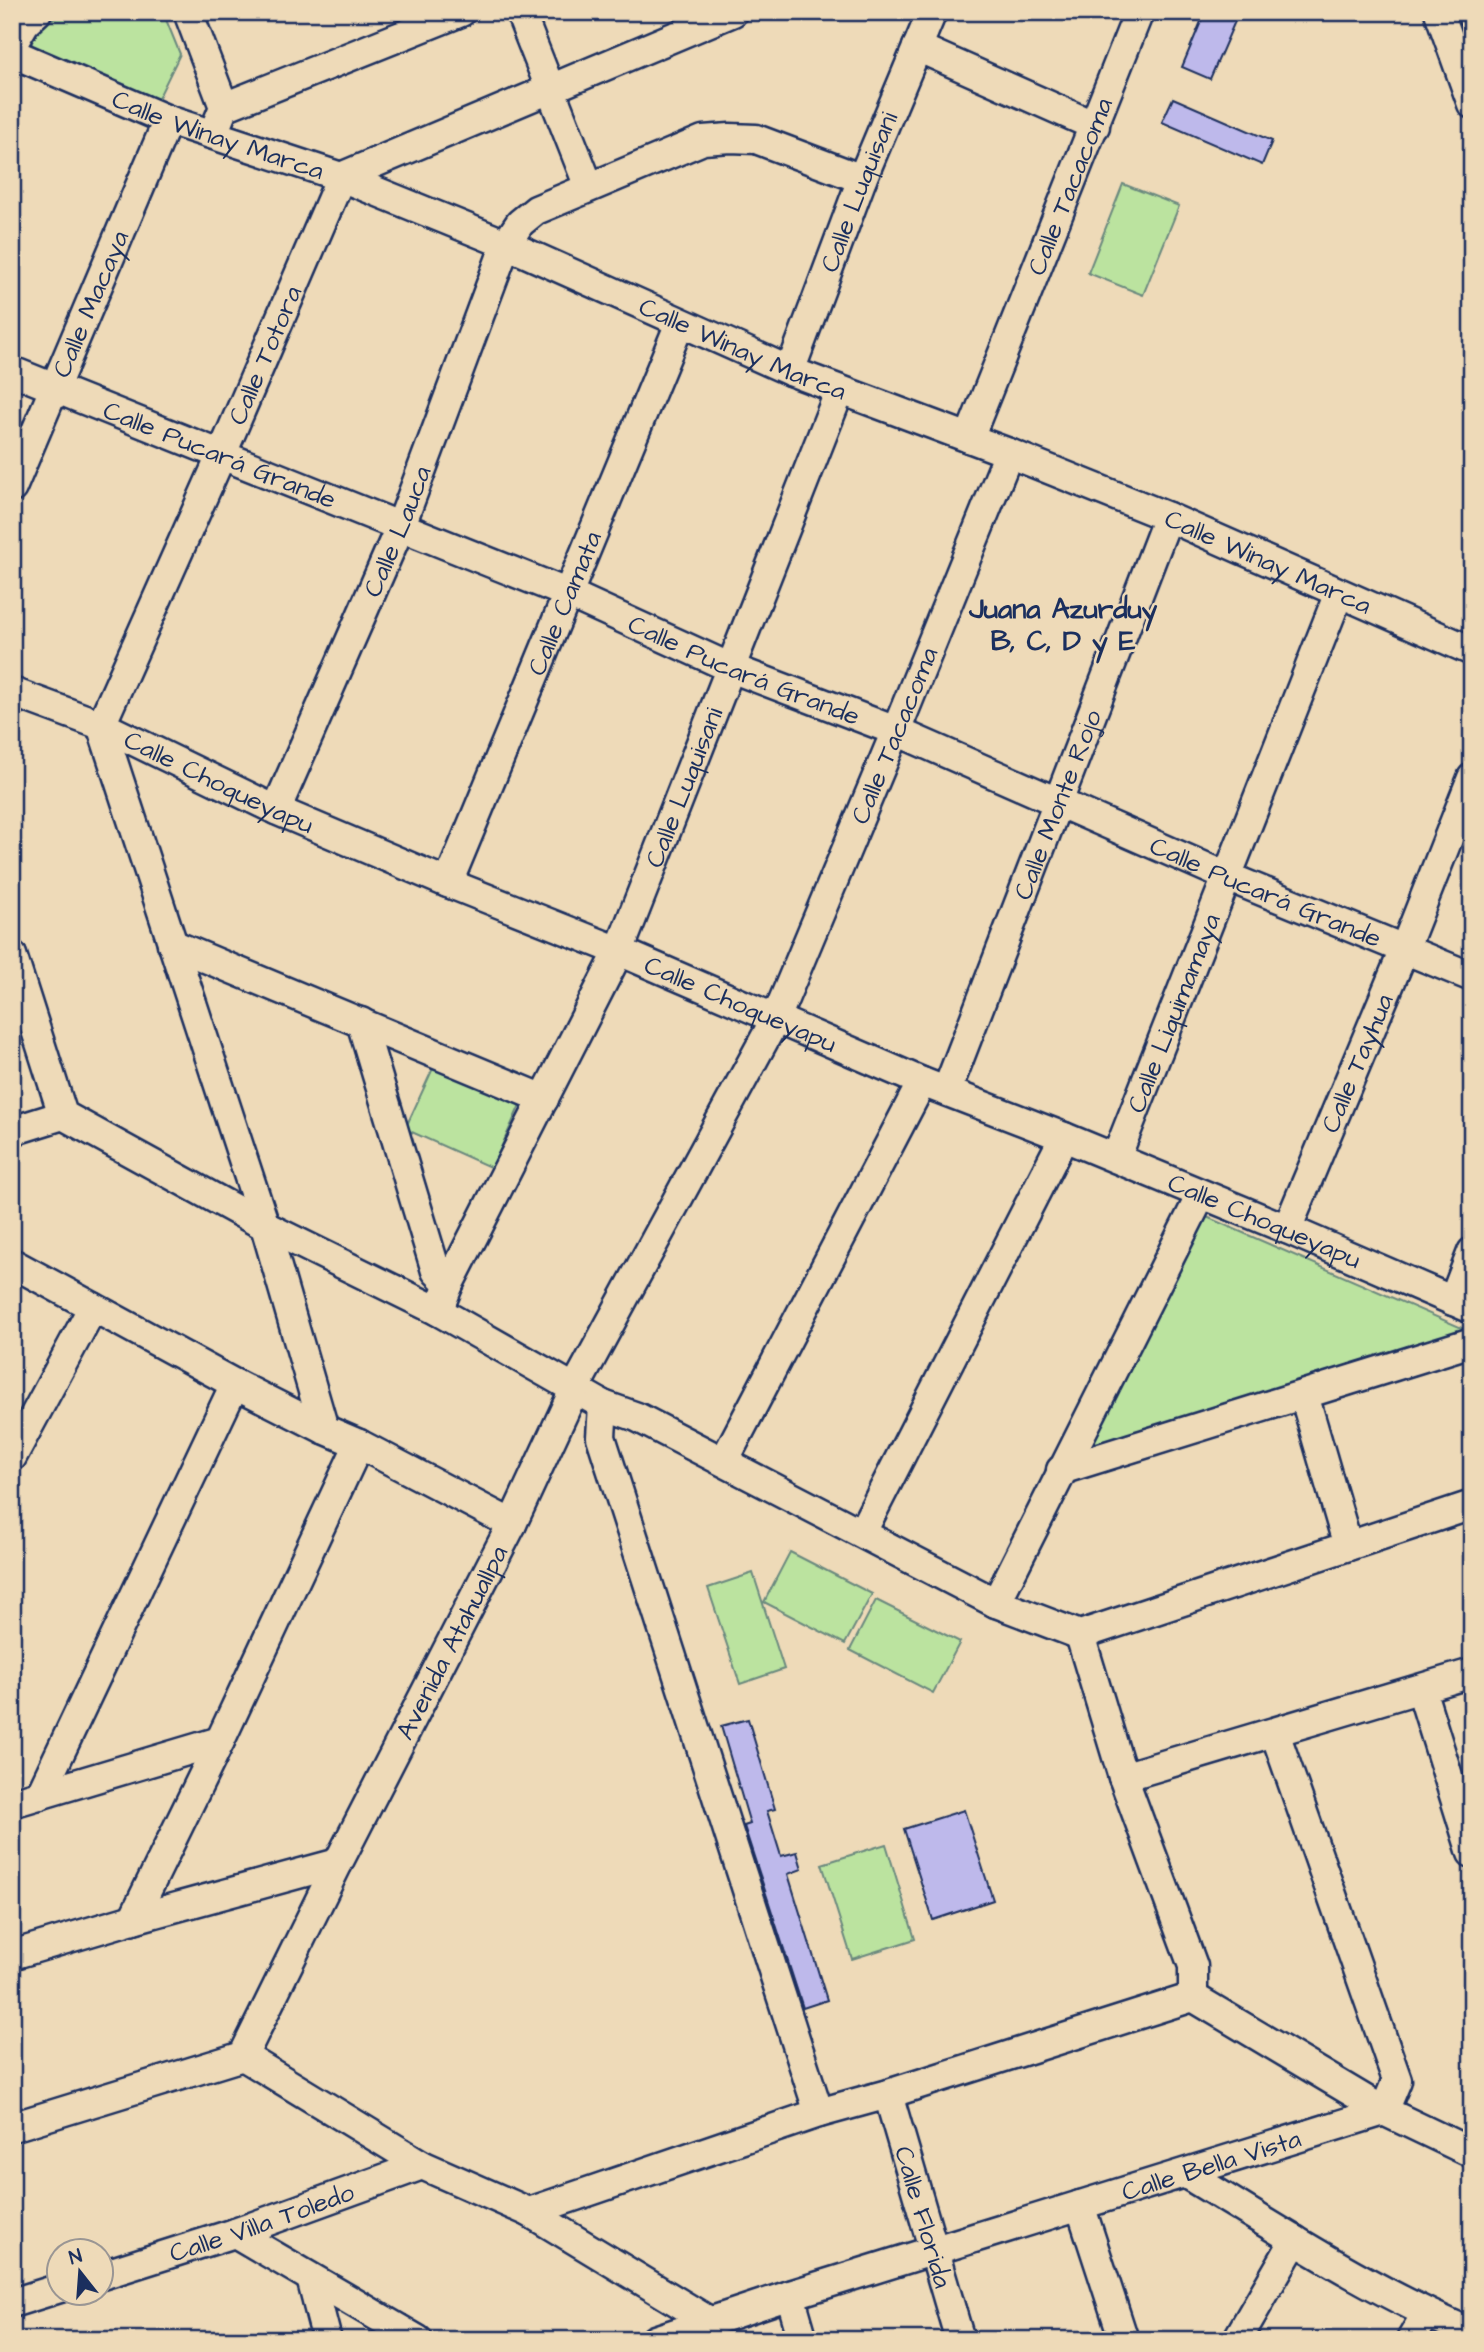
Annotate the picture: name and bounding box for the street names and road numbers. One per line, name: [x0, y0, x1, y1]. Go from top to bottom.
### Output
street label: Calle Winay Marca: [106, 81, 329, 189]
street label: Calle Tacacoma: [1019, 93, 1122, 281]
street label: Calle Luquisani: [812, 106, 907, 277]
street label: Calle Macaya: [44, 225, 138, 383]
street label: Calle Totora: [220, 280, 311, 430]
street label: Calle Winay Marca: [633, 289, 851, 410]
street label: Calle Pucará Grande: [98, 392, 341, 518]
street label: Calle Lauca: [355, 461, 441, 603]
street label: Calle Winay Marca: [1159, 501, 1377, 623]
street label: Calle Camata: [519, 526, 611, 681]
street label: Calle Pucará Grande: [622, 606, 865, 735]
street label: Calle Tacacoma: [842, 642, 947, 830]
street label: Calle Luquisani: [637, 702, 732, 873]
street label: Calle Monte Rojo: [1005, 704, 1111, 905]
street label: Calle Choqueyapu: [118, 722, 319, 843]
street label: Calle Pucará Grande: [1144, 828, 1387, 957]
street label: Calle Liquimamaya: [1119, 908, 1230, 1118]
street label: Calle Choqueyapu: [639, 947, 842, 1062]
street label: Calle Tayhua: [1312, 988, 1403, 1138]
street label: Calle Choqueyapu: [1162, 1165, 1366, 1278]
street label: Avenida Atahuallpa: [387, 1539, 517, 1746]
street label: Calle Bella Vista: [1117, 2121, 1305, 2210]
street label: Calle Florida: [885, 2142, 961, 2292]
street label: Calle Villa Toledo: [165, 2174, 360, 2272]

